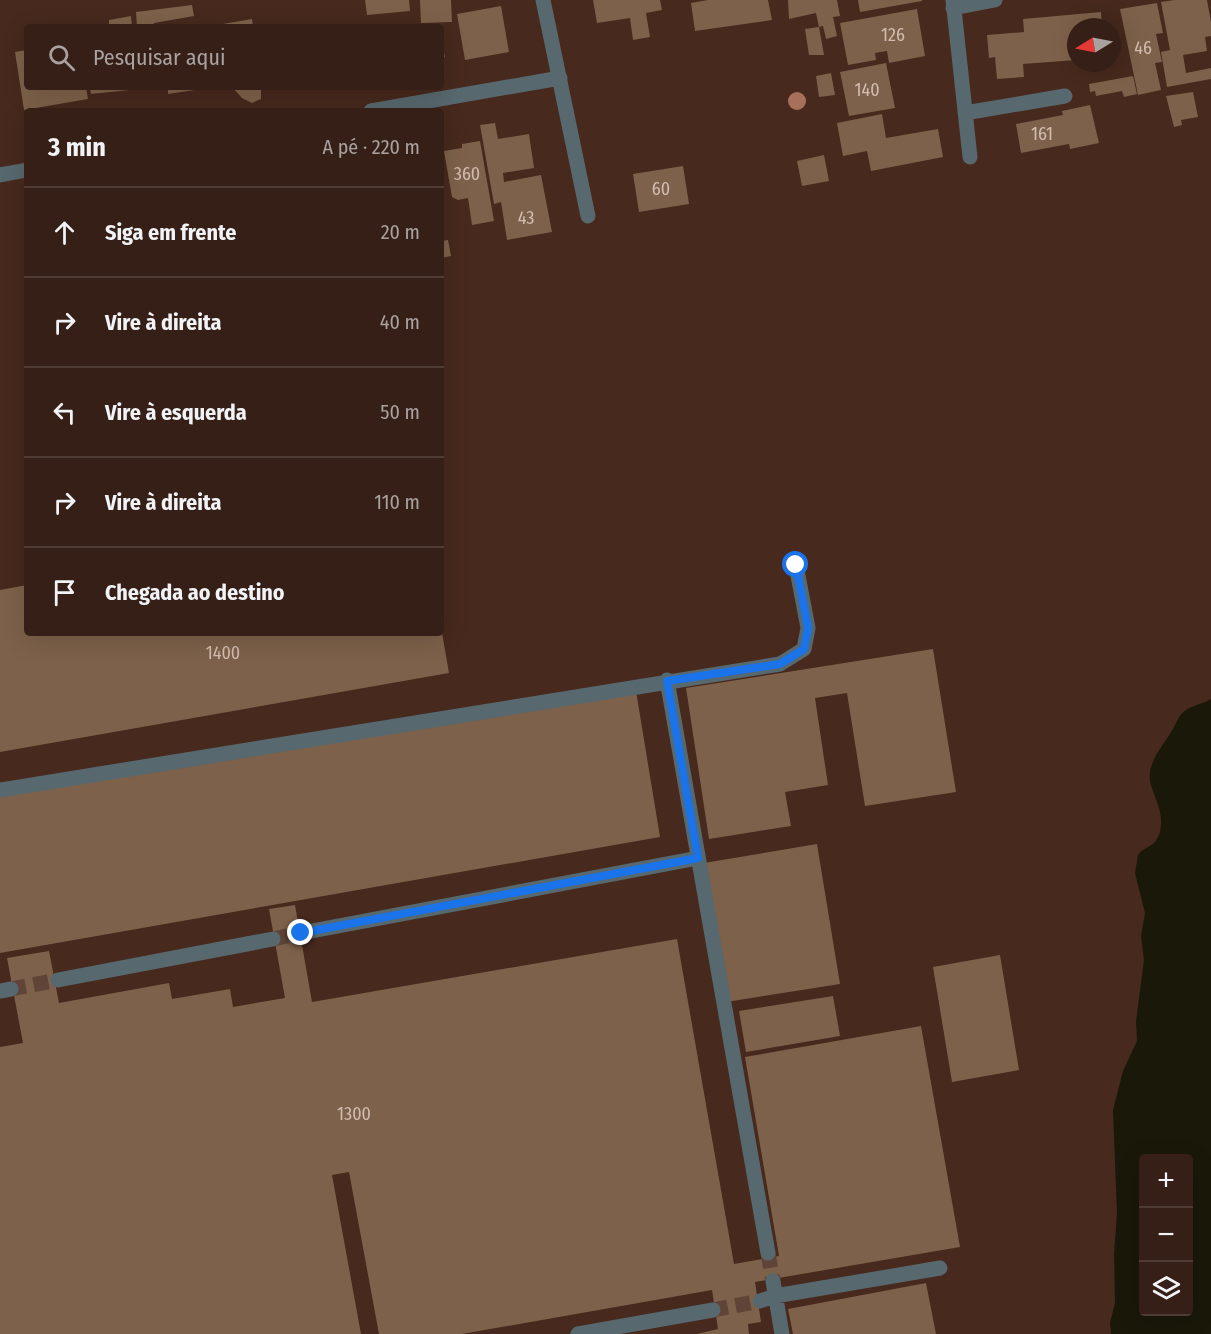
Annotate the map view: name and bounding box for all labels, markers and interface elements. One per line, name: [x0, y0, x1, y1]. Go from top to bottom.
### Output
north arrow: [1067, 18, 1121, 72]
search box: [24, 24, 444, 90]
house number: 126: [881, 24, 905, 46]
house number: 46: [1134, 37, 1152, 59]
icon: search: [45, 41, 78, 74]
text: Pesquisar aqui: [93, 44, 225, 71]
house number: 140: [854, 79, 880, 101]
house number: 161: [1031, 123, 1053, 145]
text: 3 min: [48, 132, 106, 163]
text: A pé · 220 m: [322, 135, 420, 159]
house number: 360: [454, 163, 480, 185]
house number: 60: [652, 178, 670, 200]
house number: 43: [518, 207, 534, 229]
icon: ahead: [48, 216, 81, 249]
text: Siga em frente: [105, 219, 236, 246]
text: 20 m: [381, 220, 420, 244]
icon: right: [48, 306, 81, 339]
text: Vire à direita: [105, 309, 221, 336]
text: 40 m: [380, 310, 420, 334]
icon: left: [48, 396, 81, 429]
text: Vire à esquerda: [105, 399, 247, 426]
text: 50 m: [380, 400, 420, 424]
icon: right: [48, 486, 81, 519]
text: Vire à direita: [105, 489, 221, 516]
text: 110 m: [374, 490, 420, 514]
route start: [782, 551, 808, 577]
icon: arrive: [48, 576, 81, 609]
text: Chegada ao destino: [105, 579, 285, 606]
house number: 1400: [206, 642, 240, 664]
route end: [287, 919, 313, 945]
house number: 1300: [337, 1103, 371, 1125]
map controls: [1139, 1154, 1193, 1316]
button: +: [1139, 1154, 1193, 1208]
button: −: [1139, 1208, 1193, 1262]
button: layers: [1139, 1262, 1193, 1316]

